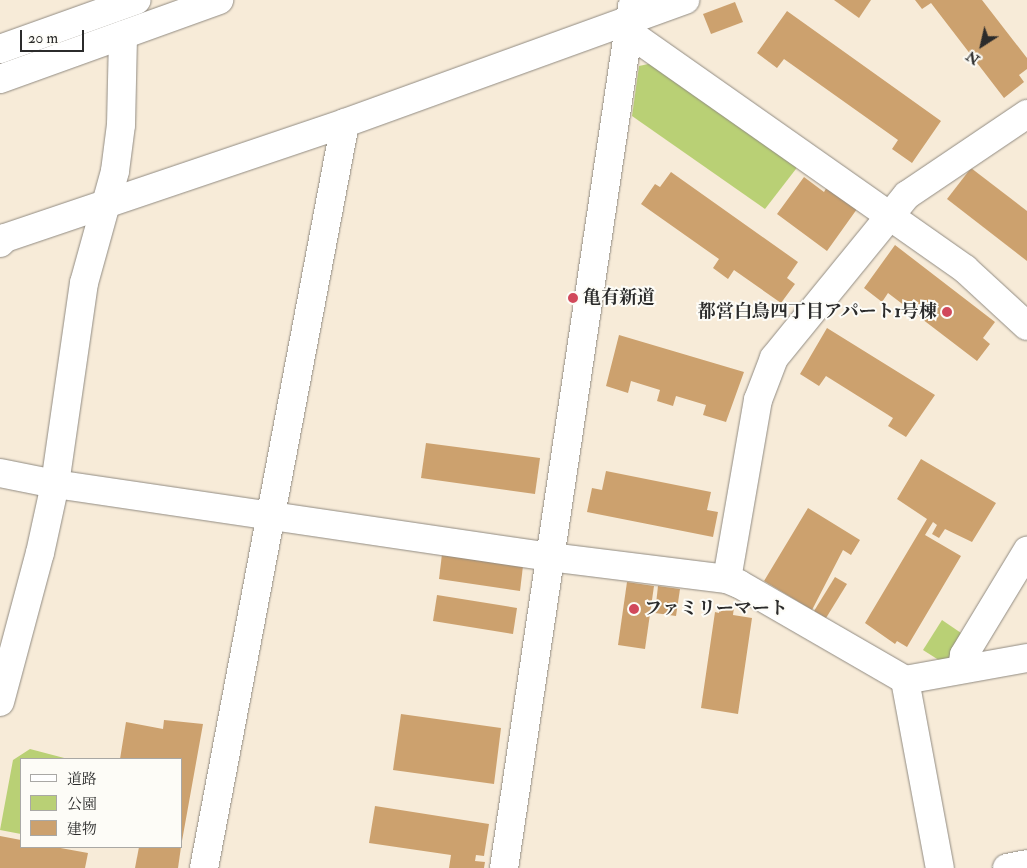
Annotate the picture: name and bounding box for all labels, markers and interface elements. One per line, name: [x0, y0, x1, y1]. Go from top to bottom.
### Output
scale bar: [22, 20, 86, 52]
north arrow: [957, 20, 1007, 70]
text: 20 m: [28, 29, 58, 48]
text: N: [963, 47, 983, 68]
place label: 亀有新道: [583, 287, 655, 309]
marker: 亀有新道: [567, 292, 579, 304]
place label: 都営白鳥四丁目アパート1号棟: [697, 301, 937, 323]
marker: 都営白鳥四丁目アパート1号棟: [941, 306, 953, 318]
place label: ファミリーマート: [644, 598, 788, 620]
marker: ファミリーマート: [628, 603, 640, 615]
legend: [20, 758, 182, 848]
text: 道路: [67, 770, 97, 789]
text: 公園: [67, 795, 97, 814]
text: 建物: [67, 820, 97, 839]

